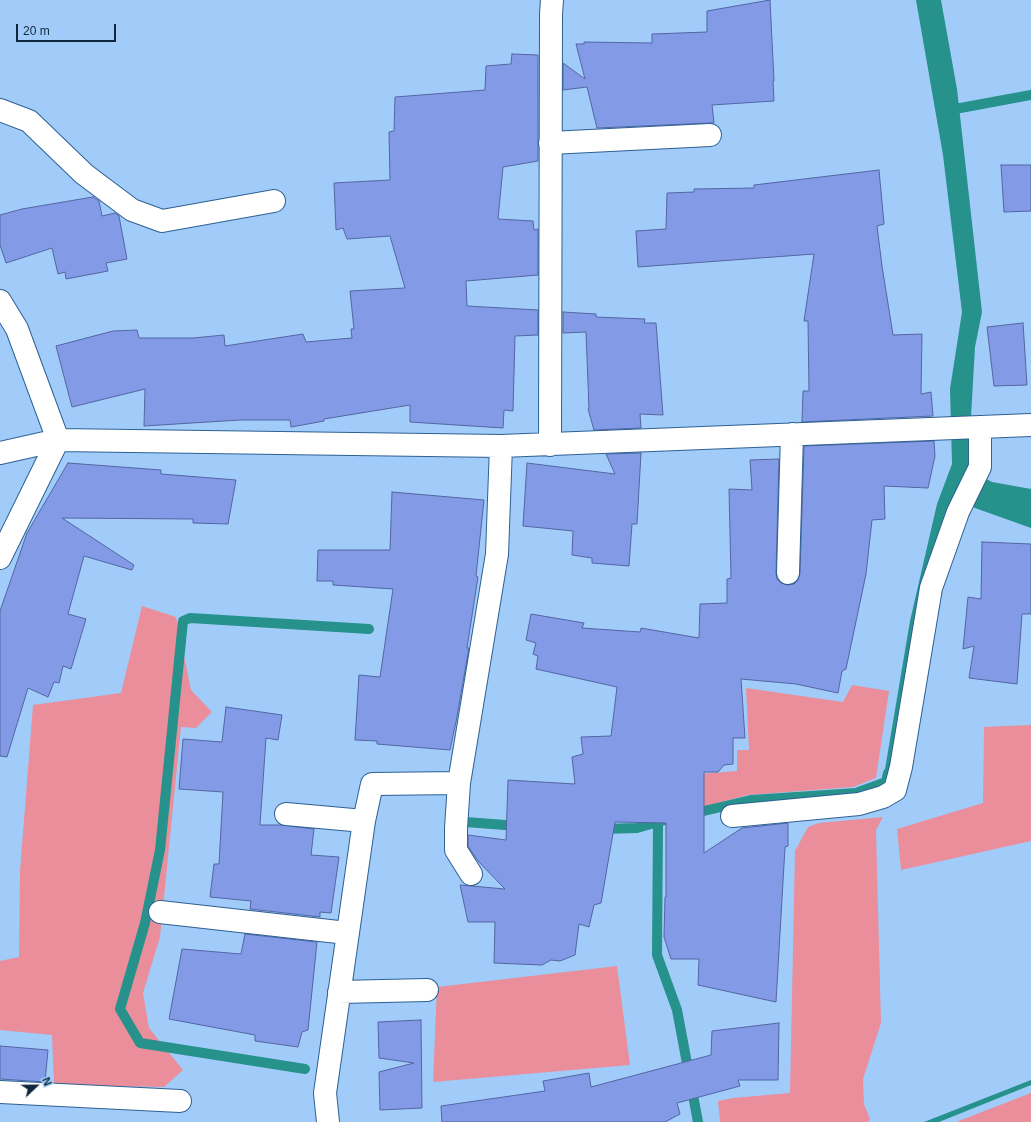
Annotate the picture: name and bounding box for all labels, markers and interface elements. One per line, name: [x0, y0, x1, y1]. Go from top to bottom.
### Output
scale bar: [18, 16, 118, 42]
text: 20 m: [23, 24, 50, 38]
north arrow: [16, 1066, 56, 1106]
text: N: [40, 1076, 54, 1087]

